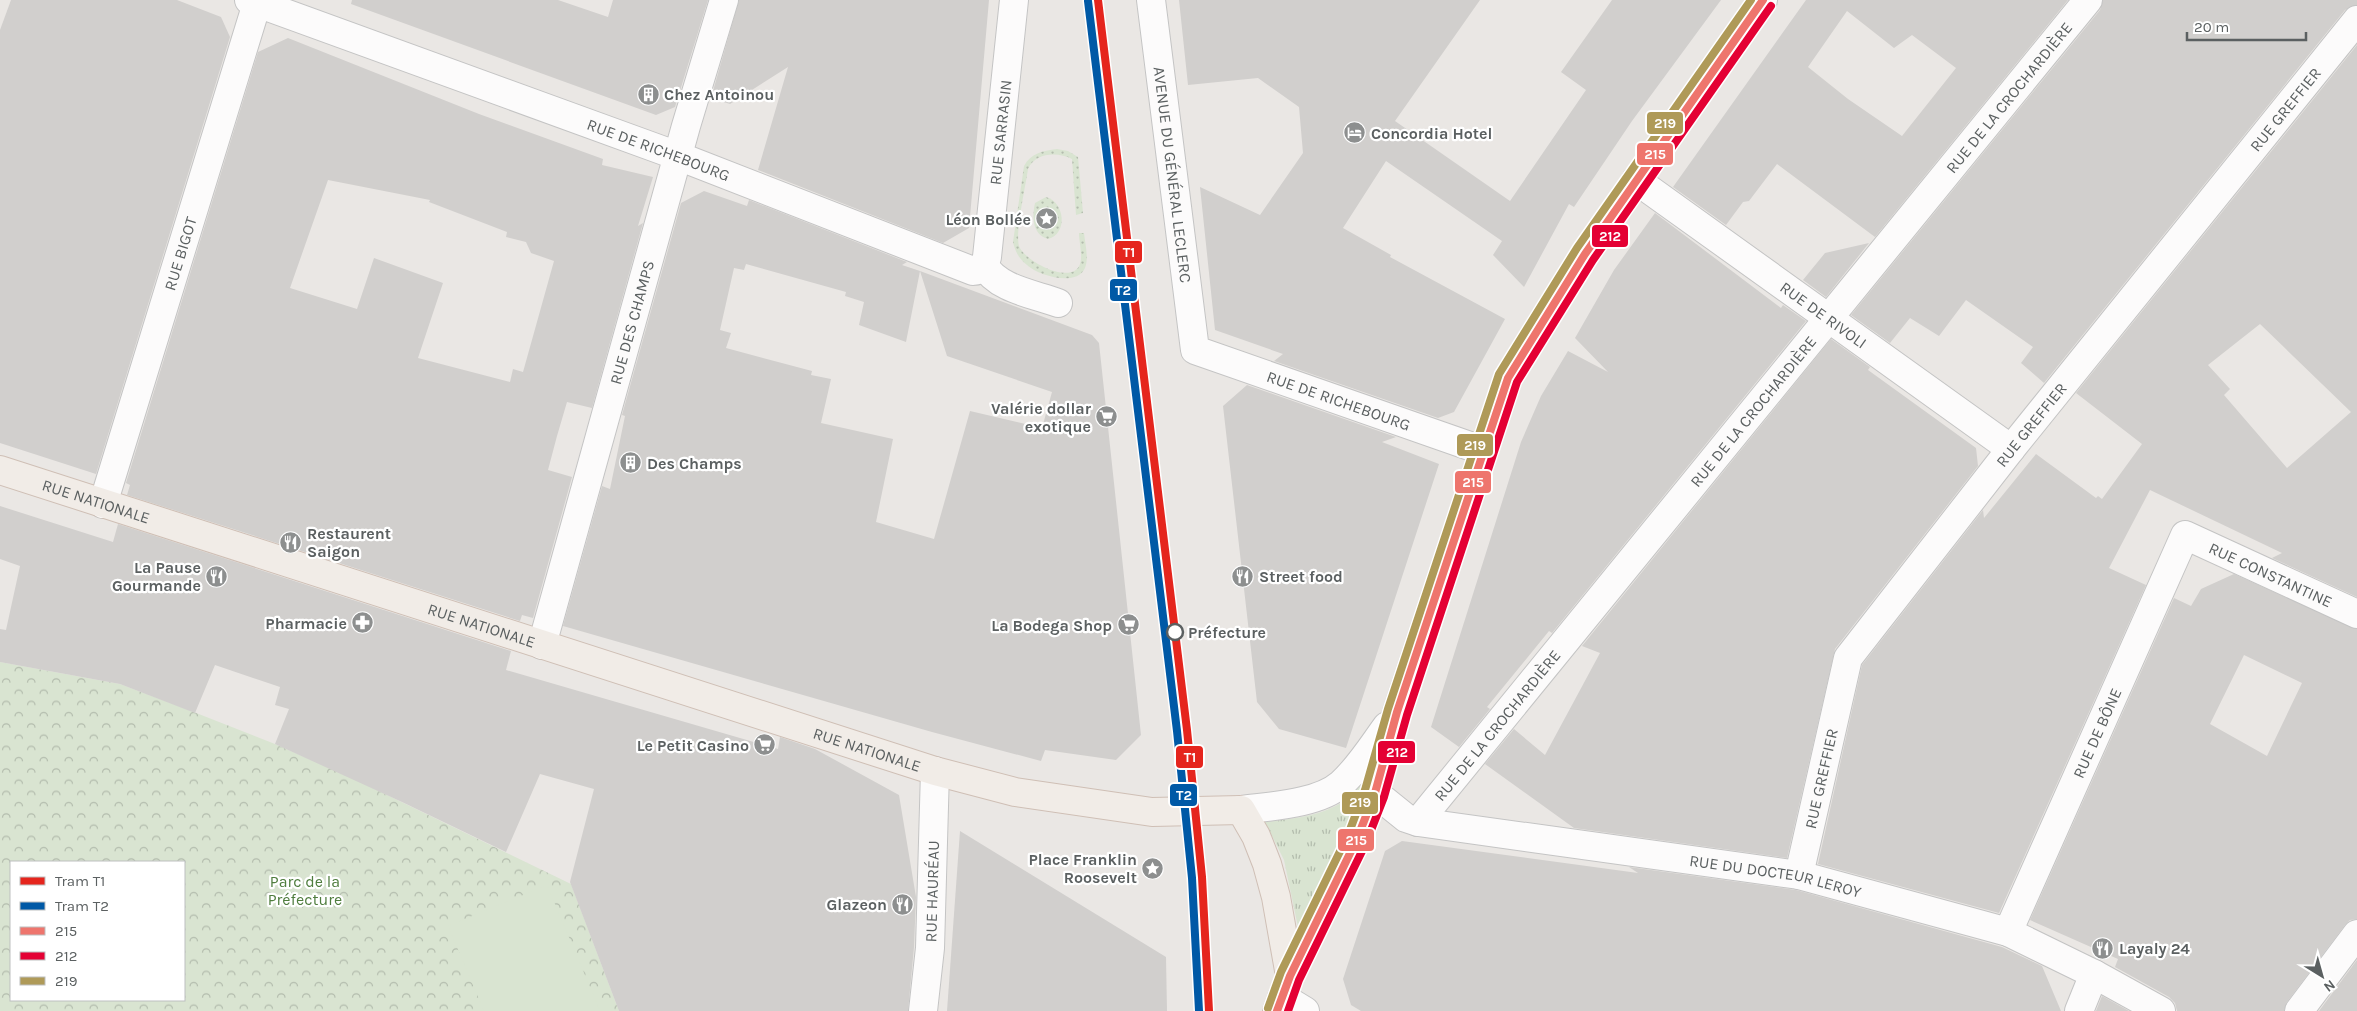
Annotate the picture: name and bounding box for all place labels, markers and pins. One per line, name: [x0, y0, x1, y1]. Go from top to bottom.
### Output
building icon: Chez Antoinou: [636, 82, 660, 106]
place label: Chez Antoinou: [664, 85, 774, 104]
hotel icon: Concordia Hotel: [1343, 121, 1367, 145]
place label: Concordia Hotel: [1371, 124, 1492, 143]
place icon: Léon Bollée: [1035, 207, 1059, 231]
place label: Léon Bollée: [945, 210, 1031, 229]
place label: Valérie dollar exotique: [991, 399, 1092, 436]
supermarket icon: Valérie dollar exotique: [1095, 405, 1119, 429]
building icon: Des Champs: [619, 451, 643, 475]
place label: Des Champs: [647, 454, 742, 473]
place label: Restaurent Saigon: [307, 524, 391, 561]
restaurant icon: Restaurent Saigon: [279, 530, 303, 554]
place label: La Pause Gourmande: [112, 558, 201, 595]
restaurant icon: La Pause Gourmande: [205, 564, 229, 588]
restaurant icon: Street food: [1231, 564, 1255, 588]
place label: Street food: [1259, 567, 1343, 586]
pharmacy icon: Pharmacie: [351, 611, 375, 635]
supermarket icon: La Bodega Shop: [1116, 613, 1140, 637]
place label: Pharmacie: [265, 614, 347, 633]
place label: La Bodega Shop: [991, 616, 1112, 635]
marker: Préfecture: [1166, 623, 1184, 641]
place label: Préfecture: [1188, 623, 1266, 642]
supermarket icon: Le Petit Casino: [753, 733, 777, 757]
place label: Le Petit Casino: [637, 736, 749, 755]
place label: Place Franklin Roosevelt: [1029, 850, 1137, 887]
place icon: Place Franklin Roosevelt: [1141, 856, 1165, 880]
restaurant icon: Glazeon: [891, 892, 915, 916]
place label: Glazeon: [827, 895, 887, 914]
restaurant icon: Layaly 24: [2091, 936, 2115, 960]
place label: Layaly 24: [2119, 939, 2190, 958]

